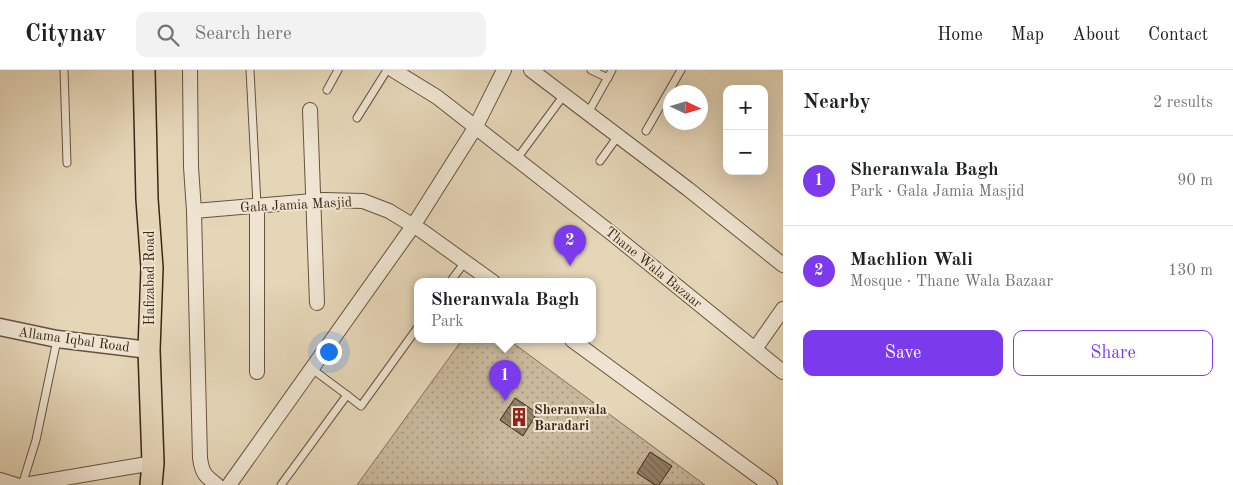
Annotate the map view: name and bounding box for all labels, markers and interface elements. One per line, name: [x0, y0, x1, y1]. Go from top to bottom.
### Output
search box: [136, 12, 486, 57]
icon: search: [154, 21, 182, 49]
text: Citynav: [25, 23, 106, 47]
text: Search here: [194, 25, 292, 44]
text: Home: [937, 26, 983, 44]
text: Map: [1011, 26, 1044, 44]
text: About: [1072, 26, 1120, 44]
text: Contact: [1148, 26, 1208, 44]
north arrow: [663, 85, 708, 130]
map controls: [723, 85, 768, 175]
button: +: [723, 85, 768, 130]
text: Nearby: [803, 92, 871, 113]
text: 2 results: [1153, 95, 1213, 111]
button: −: [723, 130, 768, 175]
text: Sheranwala Bagh: [850, 161, 999, 180]
text: 1: [814, 173, 824, 189]
text: 90 m: [1177, 173, 1213, 189]
text: Park · Gala Jamia Masjid: [850, 184, 1025, 200]
street label: Gala Jamia Masjid: [240, 195, 352, 215]
pin: 2: [554, 225, 586, 266]
street label: Thane Wala Bazaar: [602, 225, 705, 311]
street label: Hafizabad Road: [143, 231, 157, 325]
text: Machlion Wali: [850, 251, 973, 270]
text: 2: [814, 263, 824, 279]
text: 130 m: [1168, 263, 1213, 279]
text: Mosque · Thane Wala Bazaar: [850, 274, 1053, 290]
popup: [414, 278, 596, 343]
text: Sheranwala Bagh: [431, 291, 579, 310]
text: Park: [431, 314, 464, 330]
street label: Allama Iqbal Road: [17, 325, 131, 355]
button: Save: [803, 330, 1003, 376]
button: Share: [1013, 330, 1213, 376]
your location: [316, 339, 342, 365]
pin: 1: [489, 360, 521, 401]
place label: Sheranwala Baradari: [534, 403, 607, 433]
building icon: Sheranwala Baradari: [508, 406, 530, 428]

